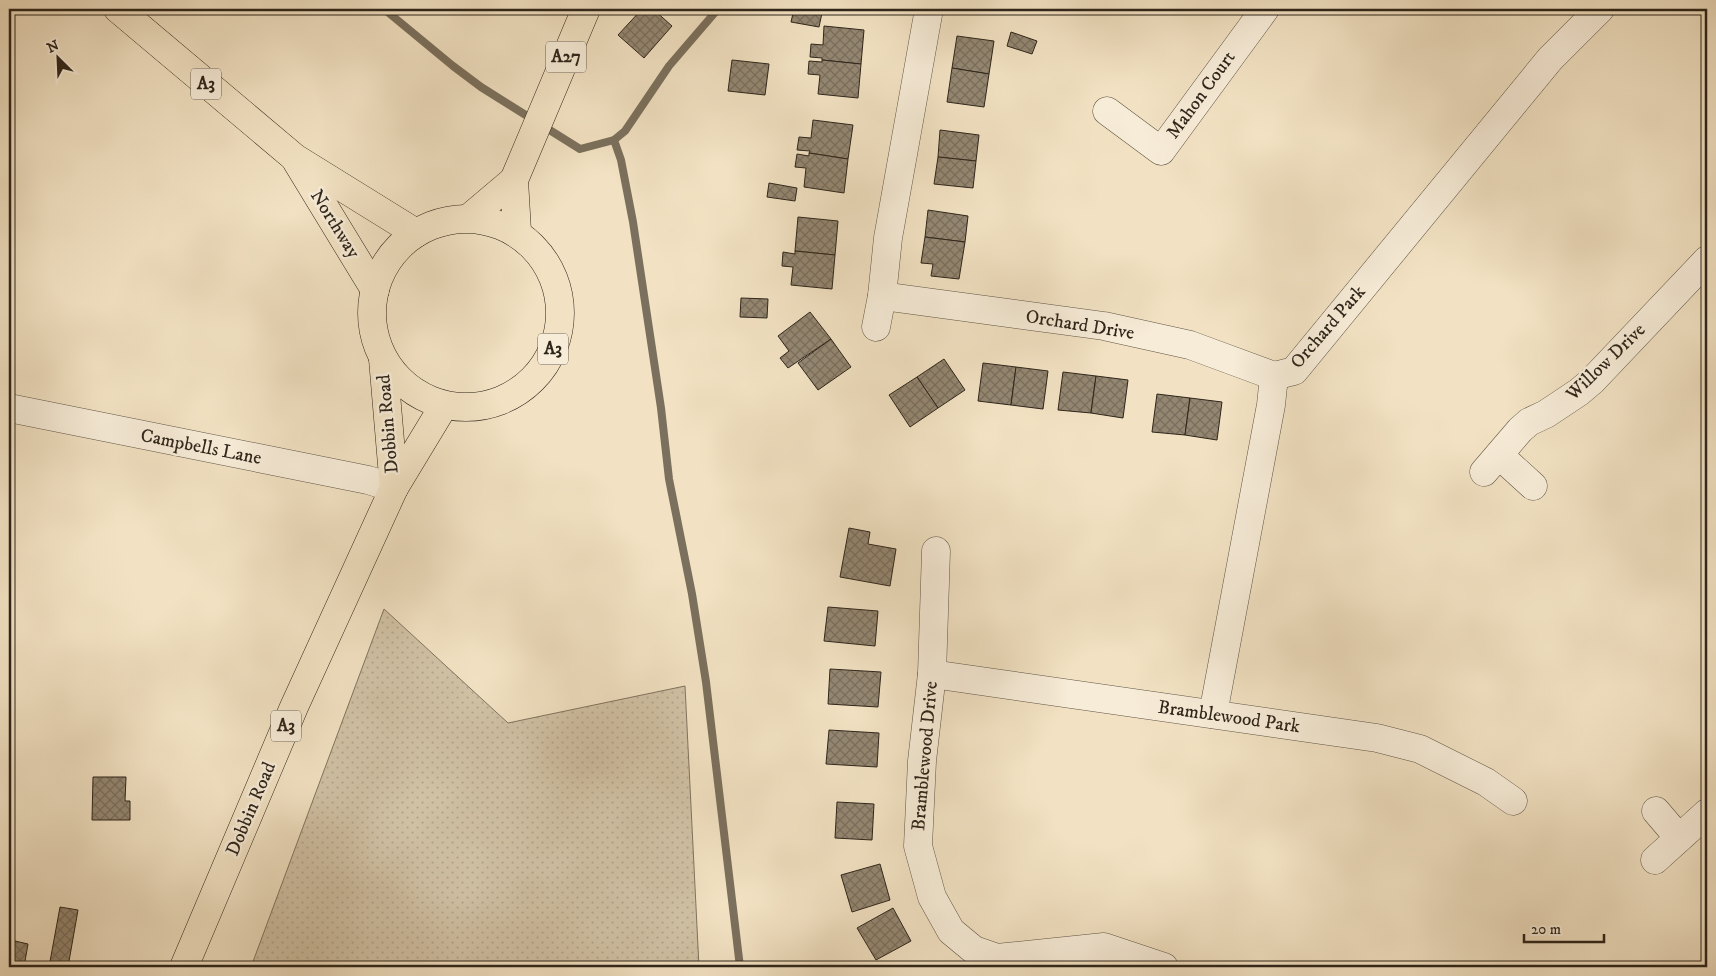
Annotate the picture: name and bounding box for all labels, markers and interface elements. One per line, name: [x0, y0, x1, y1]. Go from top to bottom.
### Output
north arrow: [32, 32, 82, 82]
text: N: [44, 36, 62, 58]
road number: A27: [546, 42, 586, 72]
street label: Mahon Court: [1161, 47, 1241, 143]
road number: A3: [191, 68, 221, 100]
street label: Northway: [305, 185, 366, 263]
street label: Orchard Park: [1286, 280, 1371, 373]
street label: Orchard Drive: [1024, 305, 1136, 345]
street label: Willow Drive: [1561, 318, 1651, 406]
road number: A3: [538, 334, 568, 364]
street label: Dobbin Road: [372, 373, 404, 475]
street label: Campbells Lane: [139, 424, 264, 470]
street label: Bramblewood Drive: [907, 680, 943, 832]
street label: Bramblewood Park: [1156, 696, 1302, 738]
road number: A3: [271, 710, 301, 741]
street label: Dobbin Road: [221, 758, 281, 859]
scale bar: [1524, 911, 1604, 943]
text: 20 m: [1531, 920, 1561, 939]

